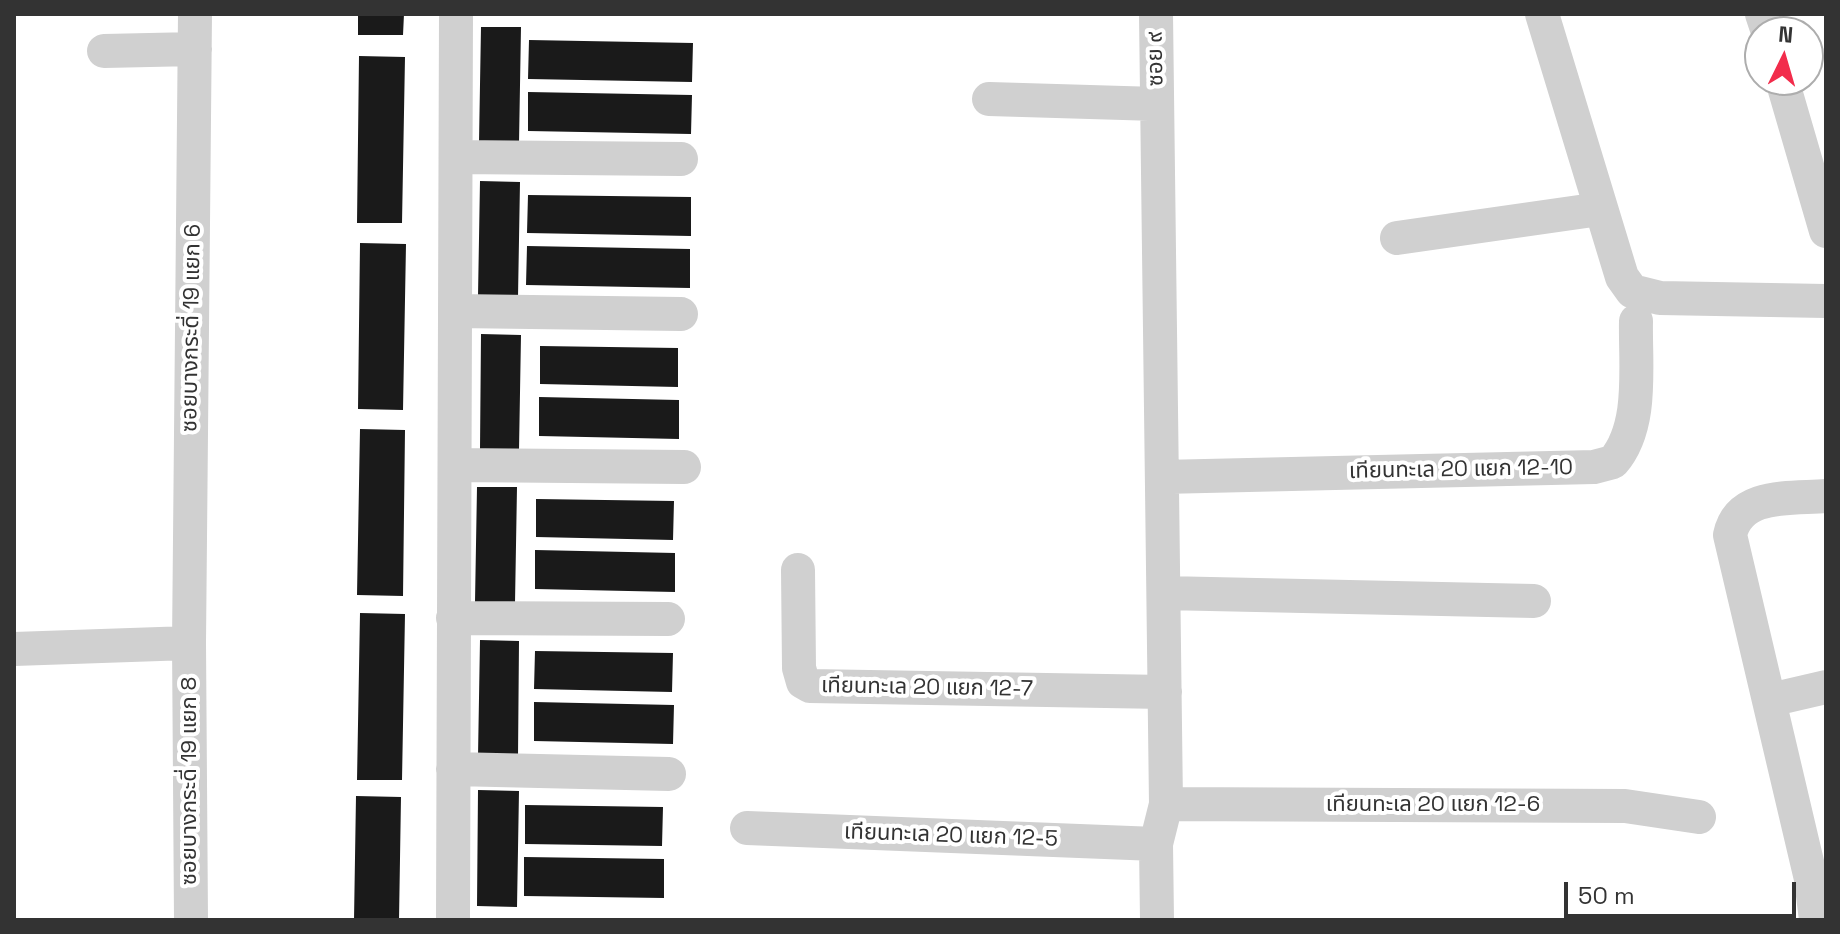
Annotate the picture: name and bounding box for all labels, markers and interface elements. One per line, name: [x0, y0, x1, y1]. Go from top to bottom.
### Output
north arrow: [1744, 16, 1824, 96]
text: N: [1777, 19, 1794, 49]
street label: ซอย ๙: [1142, 31, 1170, 87]
street label: ซอยบางกระดี่ 19 แยก 6: [177, 224, 207, 432]
street label: เทียนทะเล 20 แยก 12-10: [1349, 455, 1573, 485]
street label: เทียนทะเล 20 แยก 12-7: [821, 673, 1033, 703]
street label: ซอยบางกระดี่ 19 แยก 8: [177, 677, 203, 885]
street label: เทียนทะเล 20 แยก 12-6: [1326, 792, 1540, 818]
street label: เทียนทะเล 20 แยก 12-5: [844, 819, 1058, 853]
scale bar: [1568, 866, 1800, 916]
text: 50 m: [1578, 880, 1635, 911]

